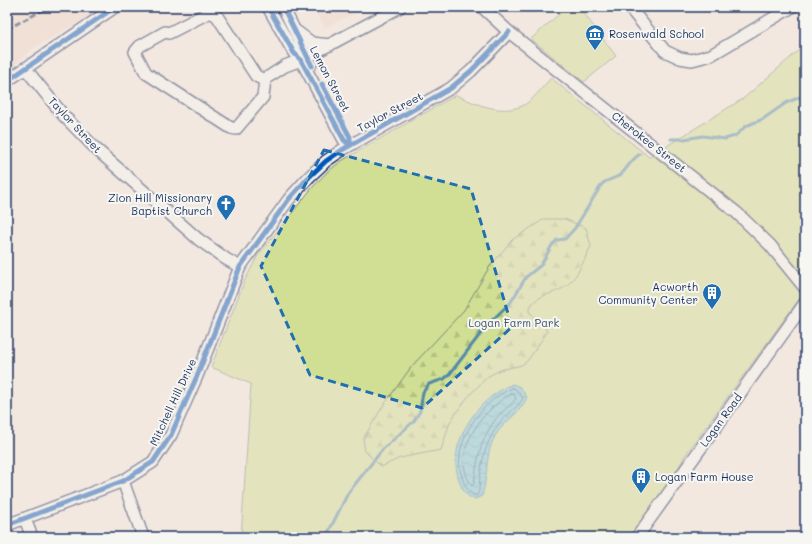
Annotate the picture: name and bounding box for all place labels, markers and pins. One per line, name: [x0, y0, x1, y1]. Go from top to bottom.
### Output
museum icon: Rosenwald School: [584, 23, 606, 51]
place label: Rosenwald School: [609, 26, 704, 41]
place label: Zion Hill Missionary Baptist Church: [108, 190, 212, 218]
church icon: Zion Hill Missionary Baptist Church: [215, 193, 237, 221]
place label: Acworth Community Center: [599, 279, 698, 307]
building icon: Acworth Community Center: [701, 282, 723, 310]
building icon: Logan Farm House: [630, 466, 652, 494]
place label: Logan Farm House: [655, 469, 754, 484]

